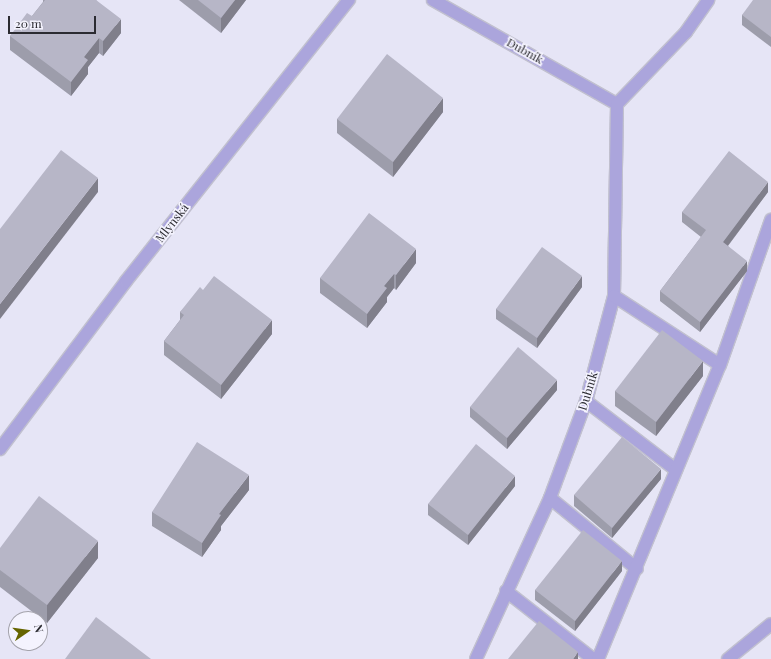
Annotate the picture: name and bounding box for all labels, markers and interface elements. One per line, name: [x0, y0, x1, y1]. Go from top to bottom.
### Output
scale bar: [10, 8, 98, 34]
text: 20 m: [15, 15, 42, 31]
street label: Dubník: [504, 35, 546, 67]
street label: Mlynská: [152, 201, 192, 245]
street label: Dubník: [575, 370, 601, 412]
north arrow: [8, 611, 48, 651]
text: N: [31, 623, 47, 634]

